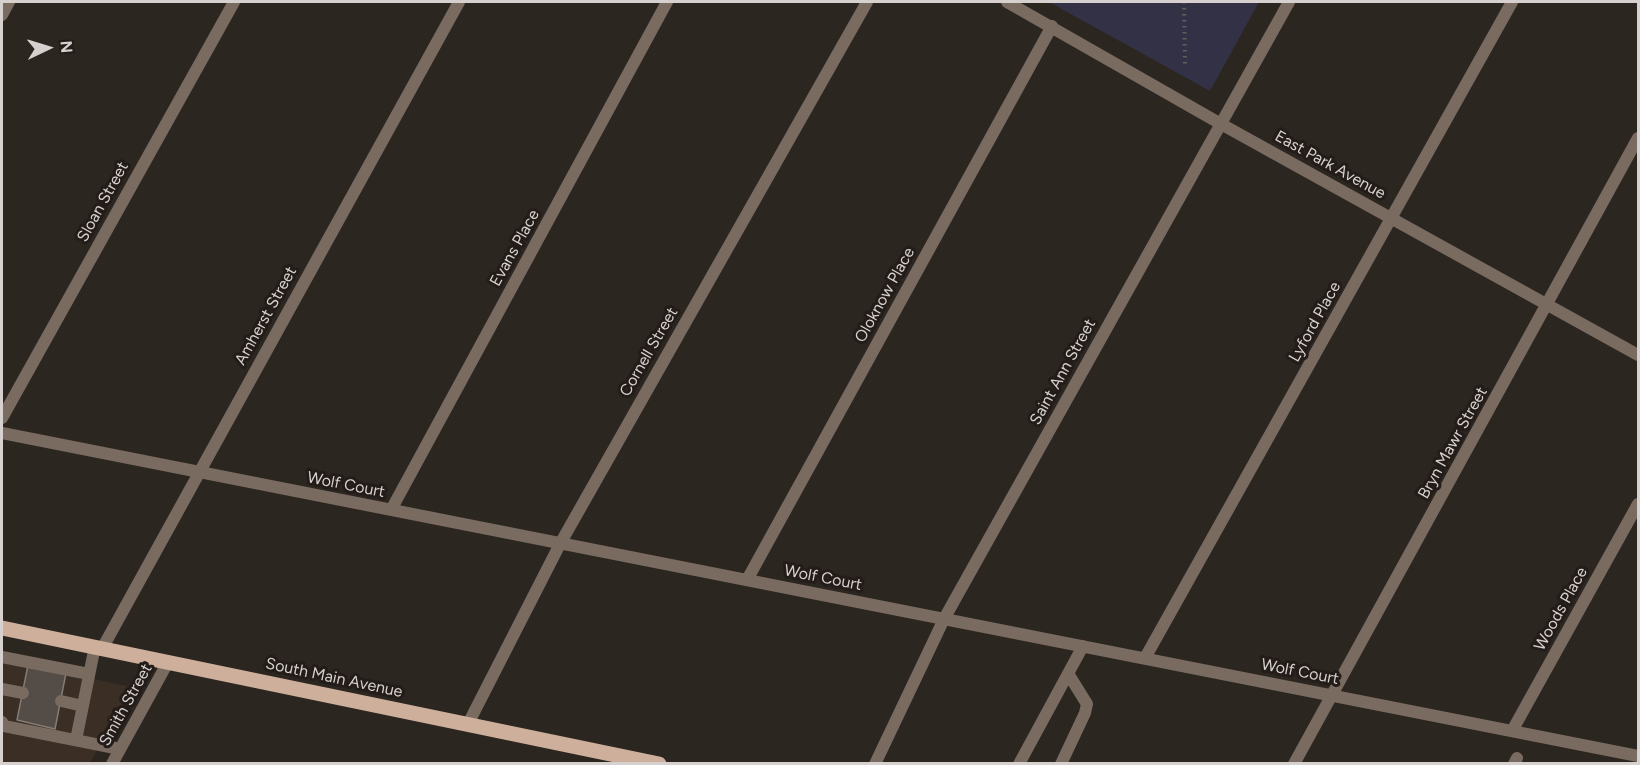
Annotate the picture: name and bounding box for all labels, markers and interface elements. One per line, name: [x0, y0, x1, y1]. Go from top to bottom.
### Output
north arrow: [18, 18, 78, 78]
text: N: [57, 40, 76, 54]
street label: East Park Avenue: [1271, 127, 1389, 203]
street label: Sloan Street: [73, 159, 133, 245]
street label: Evans Place: [486, 206, 544, 290]
street label: Oloknow Place: [851, 244, 919, 346]
street label: Amherst Street: [231, 263, 301, 369]
street label: Lyford Place: [1285, 278, 1345, 366]
street label: Cornell Street: [616, 304, 682, 400]
street label: Saint Ann Street: [1026, 316, 1100, 428]
street label: Bryn Mawr Street: [1414, 384, 1492, 502]
street label: Wolf Court: [306, 468, 386, 502]
street label: Wolf Court: [783, 561, 863, 595]
street label: Woods Place: [1530, 564, 1592, 654]
street label: South Main Avenue: [264, 654, 404, 702]
street label: Wolf Court: [1260, 655, 1340, 689]
street label: Smith Street: [96, 661, 156, 749]

